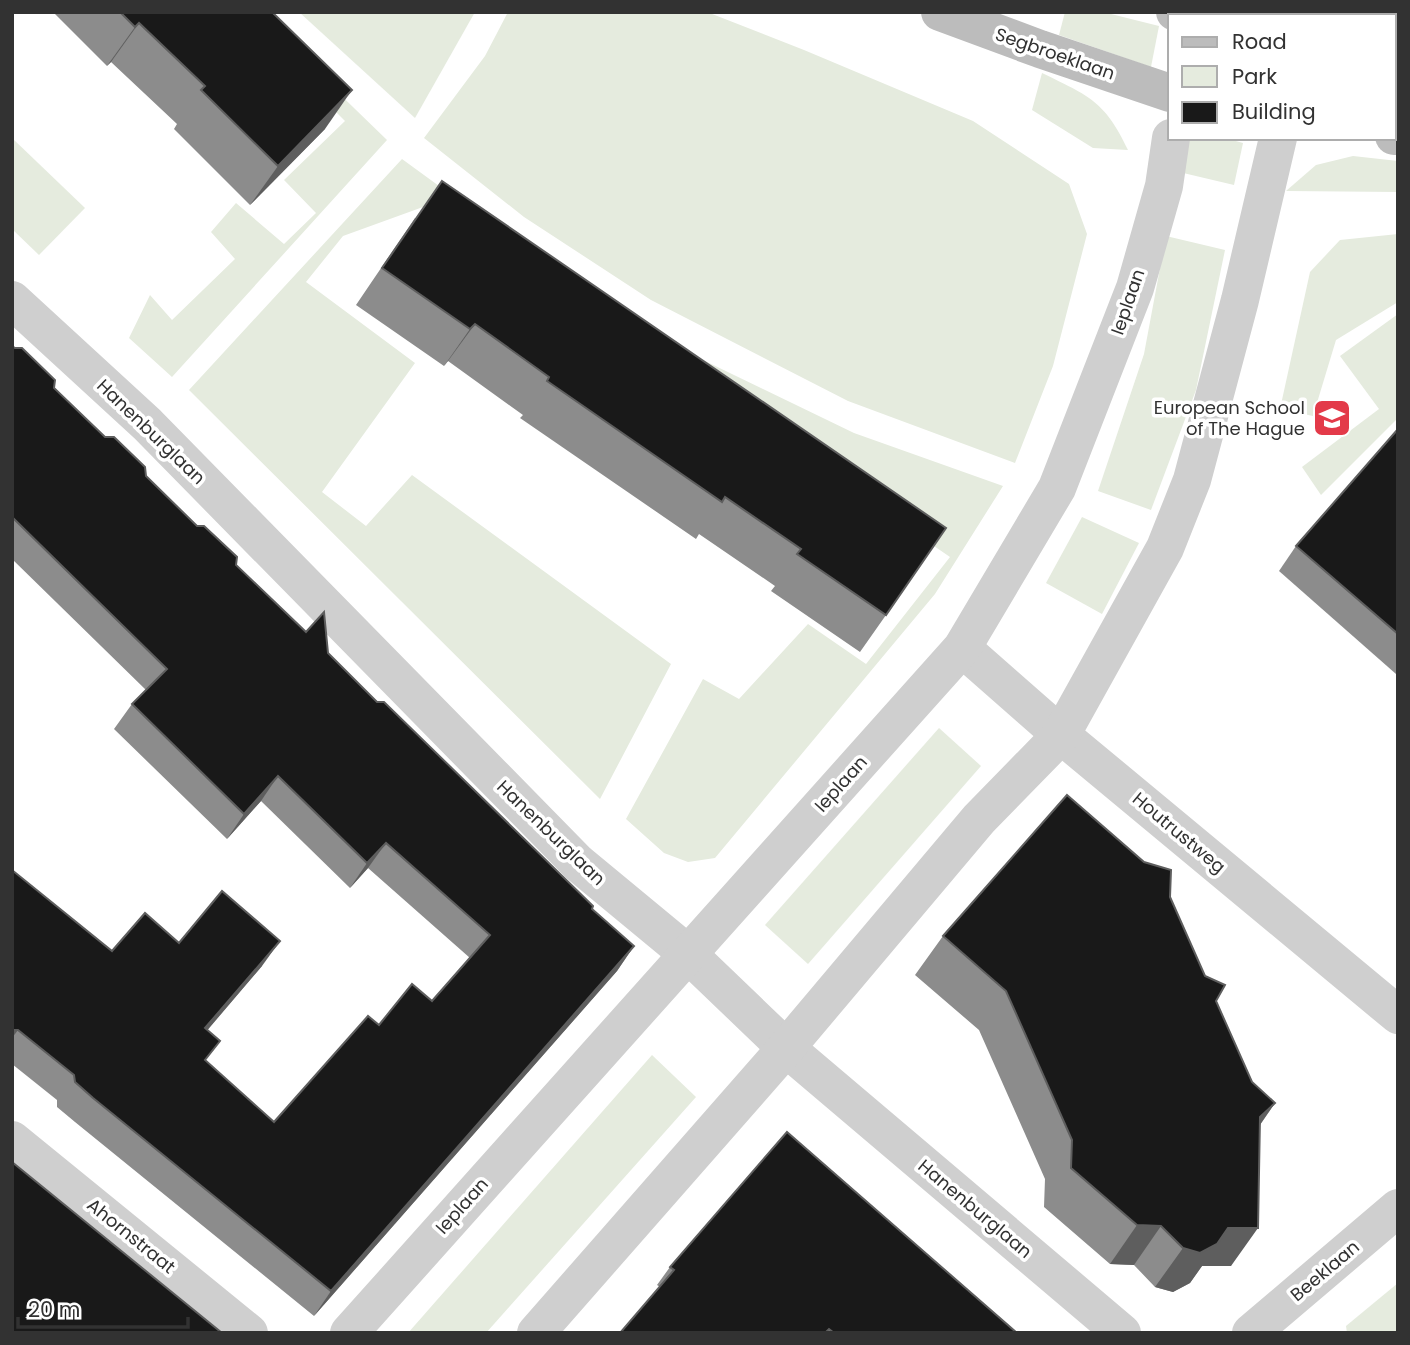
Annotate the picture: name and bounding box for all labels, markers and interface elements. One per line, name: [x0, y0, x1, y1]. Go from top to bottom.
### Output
legend: [1168, 14, 1396, 140]
street label: Segbroeklaan: [992, 21, 1118, 86]
text: Road: [1232, 27, 1287, 56]
text: Park: [1232, 62, 1277, 91]
text: Building: [1232, 97, 1316, 126]
street label: Ieplaan: [1105, 266, 1150, 338]
street label: Hanenburglaan: [92, 373, 211, 490]
place label: European School of The Hague: [1154, 395, 1305, 441]
school or university icon: European School of The Hague: [1311, 397, 1353, 439]
street label: Ieplaan: [809, 750, 873, 817]
street label: Hanenburglaan: [492, 774, 611, 891]
street label: Houtrustweg: [1127, 786, 1231, 879]
street label: Hanenburglaan: [913, 1154, 1038, 1264]
street label: Ieplaan: [430, 1172, 494, 1239]
street label: Ahornstraat: [82, 1192, 181, 1279]
street label: Beeklaan: [1285, 1234, 1364, 1307]
scale bar: [18, 1286, 187, 1330]
text: 20 m: [28, 1295, 81, 1324]

